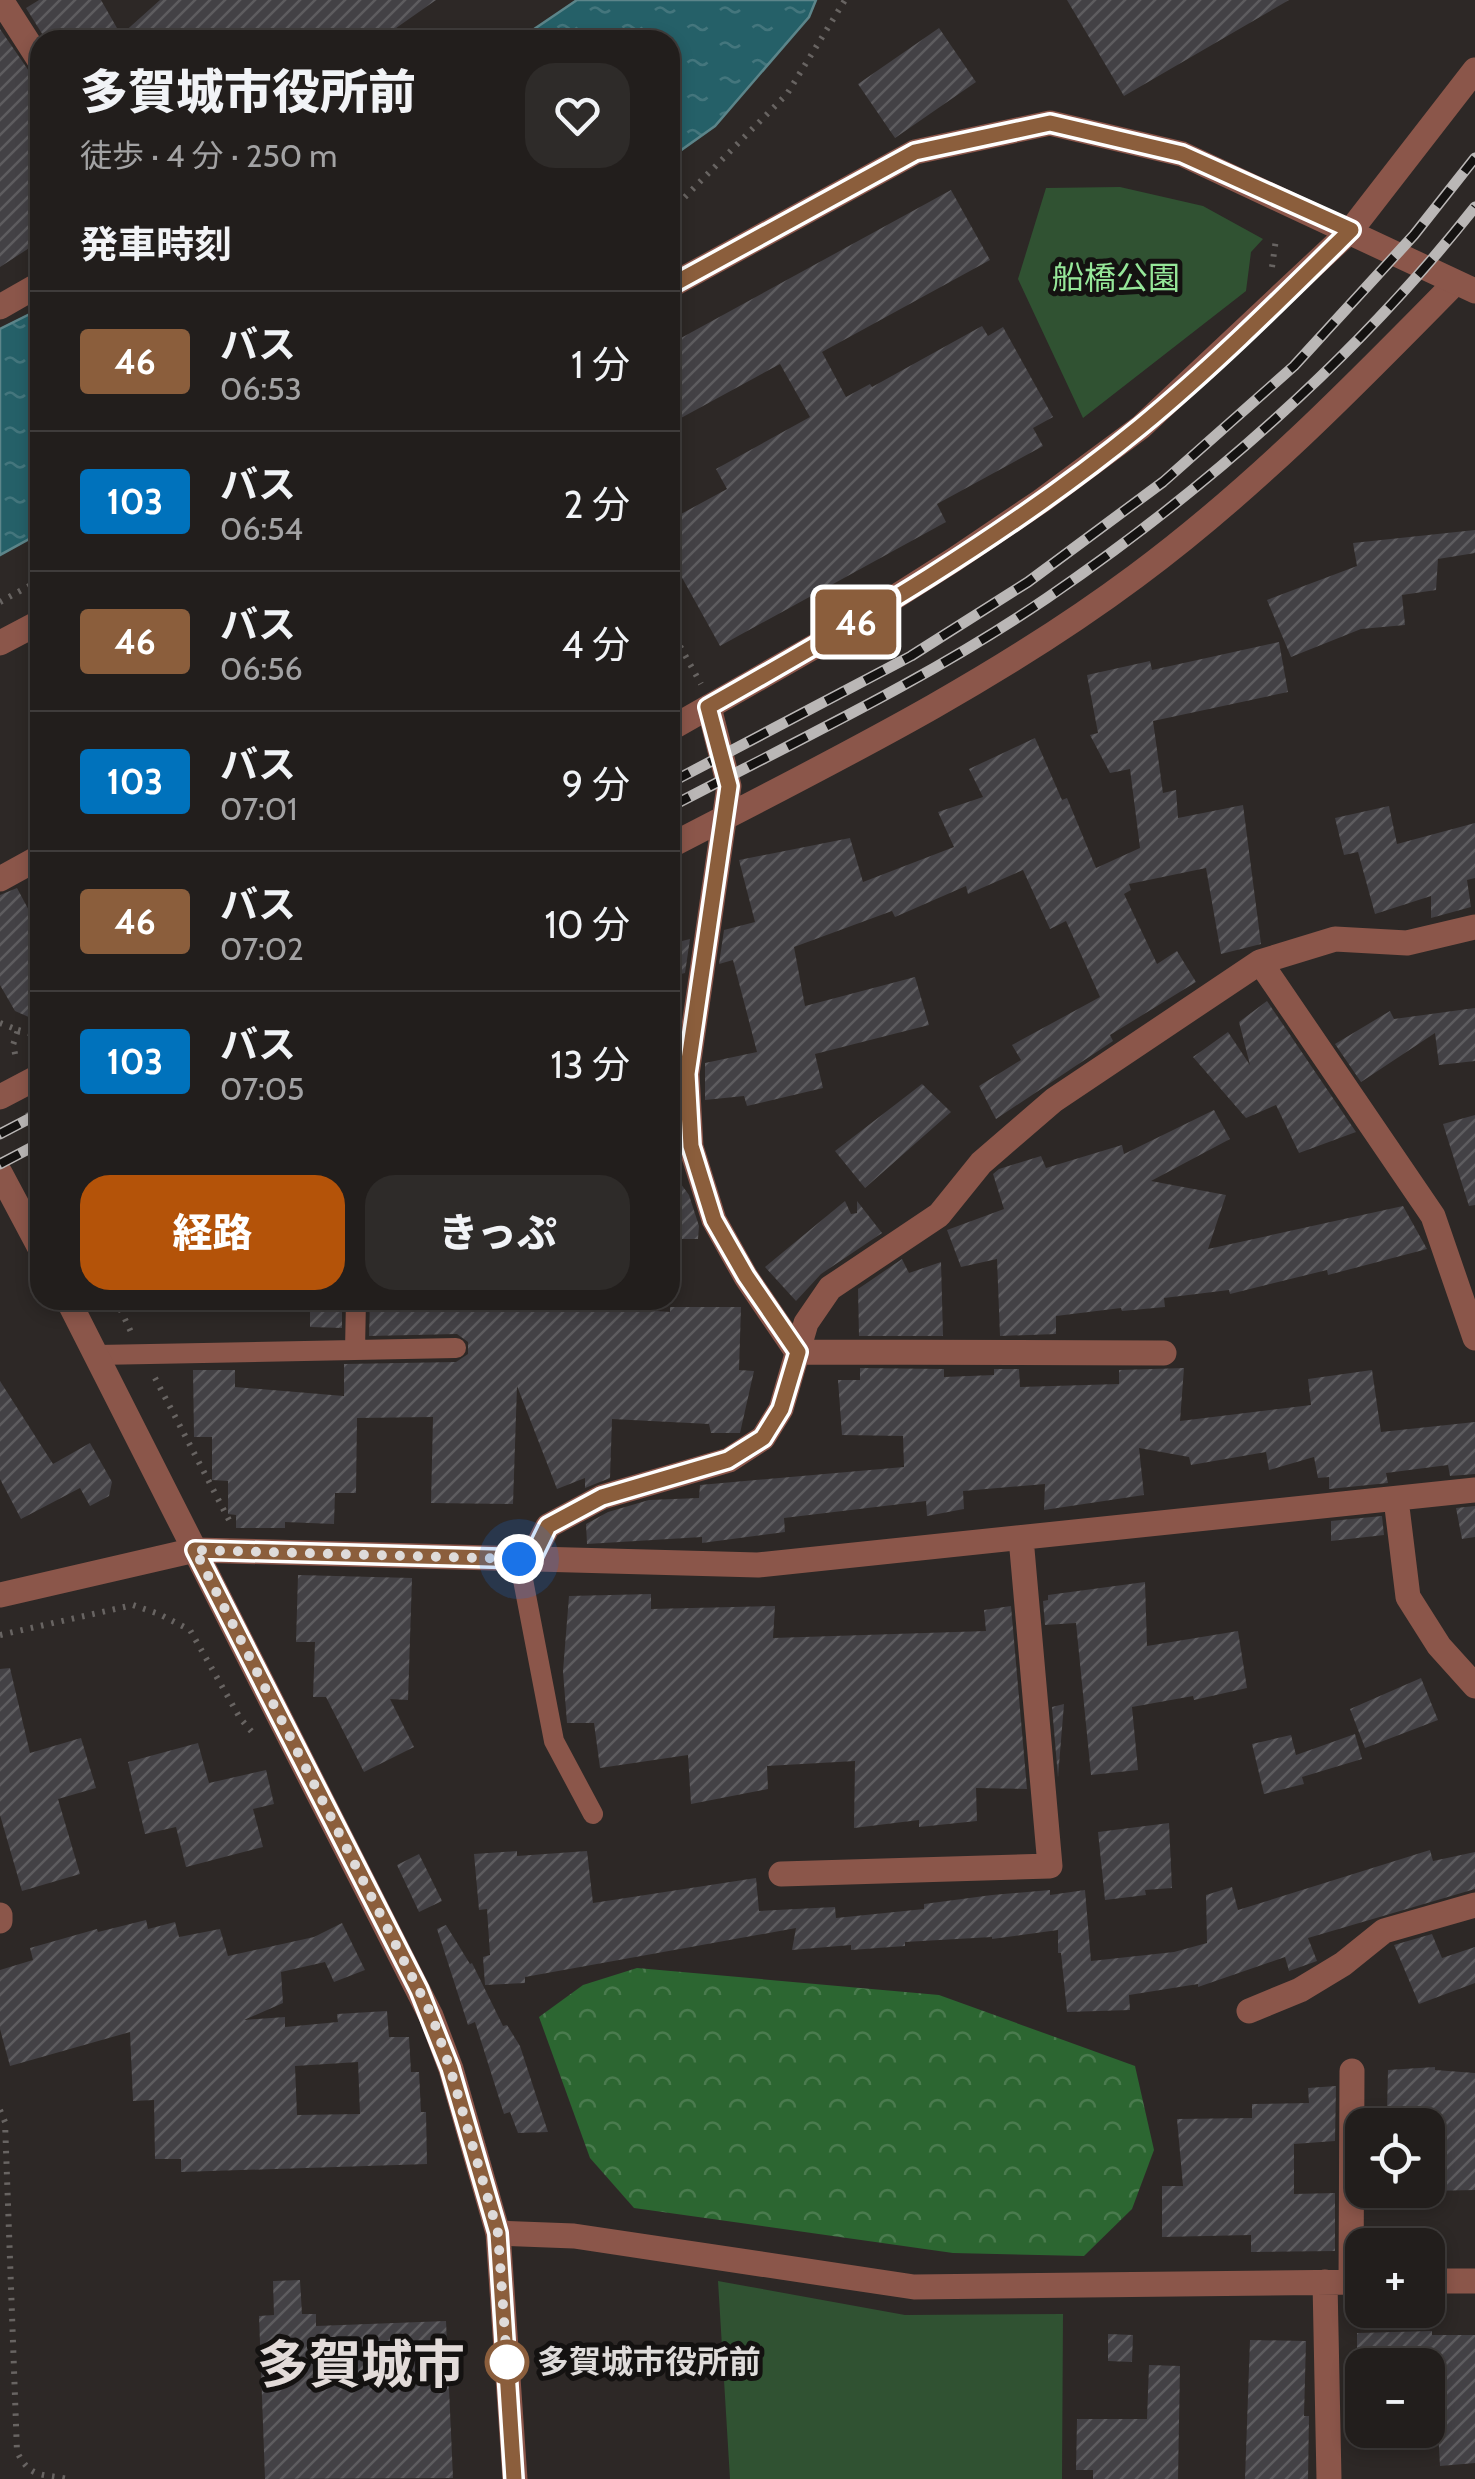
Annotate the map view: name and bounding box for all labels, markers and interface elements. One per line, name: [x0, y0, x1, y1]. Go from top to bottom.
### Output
text: 多賀城市役所前: [80, 63, 416, 121]
button: heart: [525, 63, 630, 168]
text: 徒歩 · 4 分 · 250 m: [80, 136, 337, 175]
text: 発車時刻: [80, 221, 232, 268]
park label: 船橋公園: [1052, 258, 1180, 297]
text: バス: [220, 321, 296, 368]
text: 46: [114, 340, 156, 383]
text: 1 分: [571, 341, 630, 388]
text: 06:53: [220, 369, 302, 408]
text: バス: [220, 461, 296, 508]
text: 103: [107, 480, 163, 523]
text: 2 分: [564, 481, 630, 528]
text: 06:54: [220, 509, 303, 548]
line badge: 46: [811, 590, 901, 654]
text: バス: [220, 601, 296, 648]
text: 46: [835, 601, 877, 644]
text: 46: [114, 620, 156, 663]
text: 4 分: [561, 621, 630, 668]
text: 06:56: [220, 649, 303, 688]
text: バス: [220, 741, 296, 788]
text: 103: [107, 760, 163, 803]
text: 9 分: [562, 761, 630, 808]
text: 07:01: [220, 789, 298, 828]
text: バス: [220, 881, 296, 928]
text: 46: [114, 900, 156, 943]
text: 10 分: [545, 901, 630, 948]
text: 07:02: [220, 929, 304, 968]
text: バス: [220, 1021, 296, 1068]
text: 103: [107, 1040, 163, 1083]
text: 13 分: [551, 1041, 630, 1088]
text: 07:05: [220, 1069, 304, 1108]
button: 経路: [80, 1175, 345, 1290]
button: きっぷ: [365, 1175, 630, 1290]
your location: [494, 1534, 544, 1584]
map controls: [1345, 2108, 1445, 2448]
button: locate: [1345, 2108, 1445, 2208]
button: +: [1345, 2228, 1445, 2328]
district label: 多賀城市: [257, 2333, 465, 2396]
marker: 多賀城市役所前: [486, 2341, 528, 2383]
place label: 多賀城市役所前: [537, 2342, 761, 2381]
button: −: [1345, 2348, 1445, 2448]

